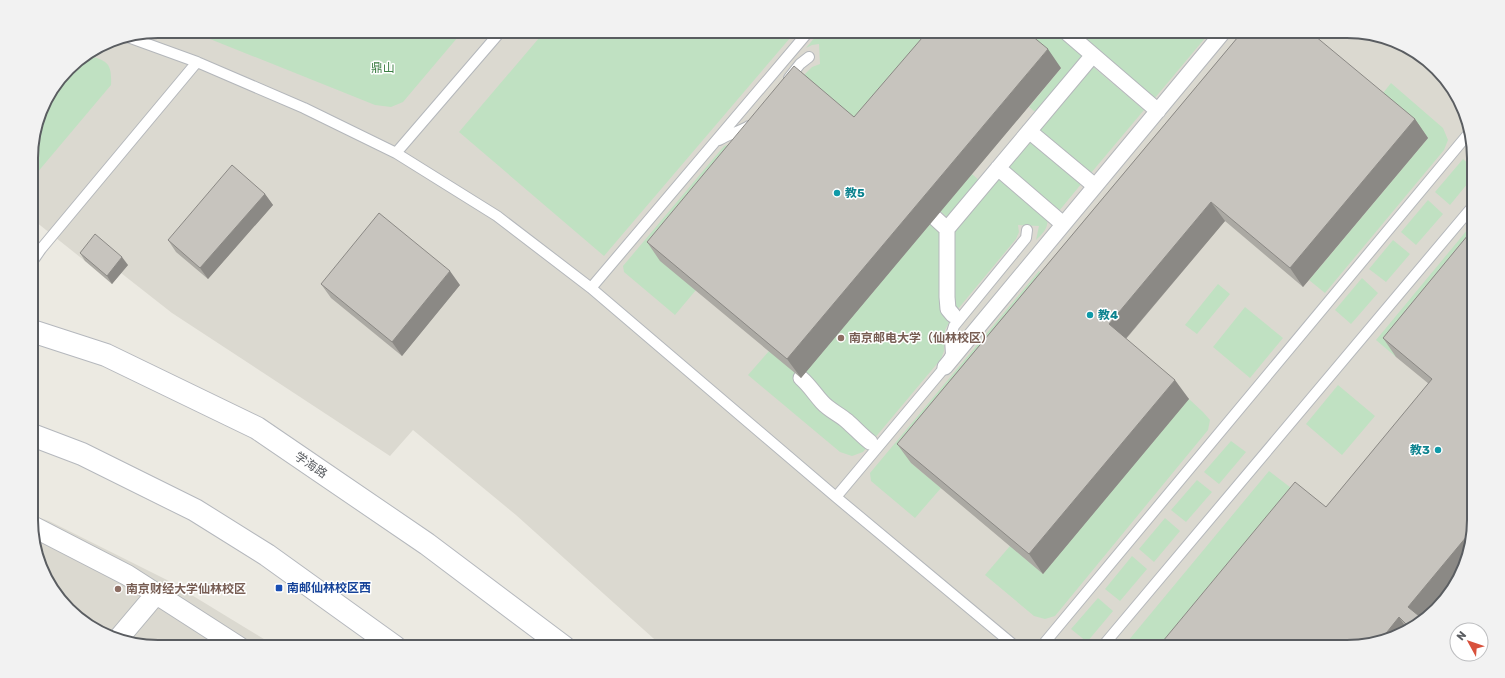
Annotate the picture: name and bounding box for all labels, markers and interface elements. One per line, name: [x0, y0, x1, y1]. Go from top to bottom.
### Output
park label: 鼎山: [371, 61, 395, 75]
place label: 教5: [845, 186, 865, 200]
marker: 教5: [832, 188, 842, 198]
place label: 教4: [1098, 308, 1118, 322]
marker: 教4: [1085, 310, 1095, 320]
place label: 南京邮电大学（仙林校区）: [849, 331, 993, 345]
marker: 南京邮电大学（仙林校区）: [836, 333, 846, 343]
place label: 教3: [1410, 443, 1430, 457]
marker: 教3: [1433, 445, 1443, 455]
street label: 学海路: [292, 449, 330, 481]
place label: 南邮仙林校区西: [287, 581, 371, 595]
place label: 南京财经大学仙林校区: [126, 582, 246, 596]
marker: 南邮仙林校区西: [274, 583, 284, 593]
marker: 南京财经大学仙林校区: [113, 584, 123, 594]
north arrow: [1449, 622, 1489, 662]
text: N: [1454, 629, 1469, 643]

